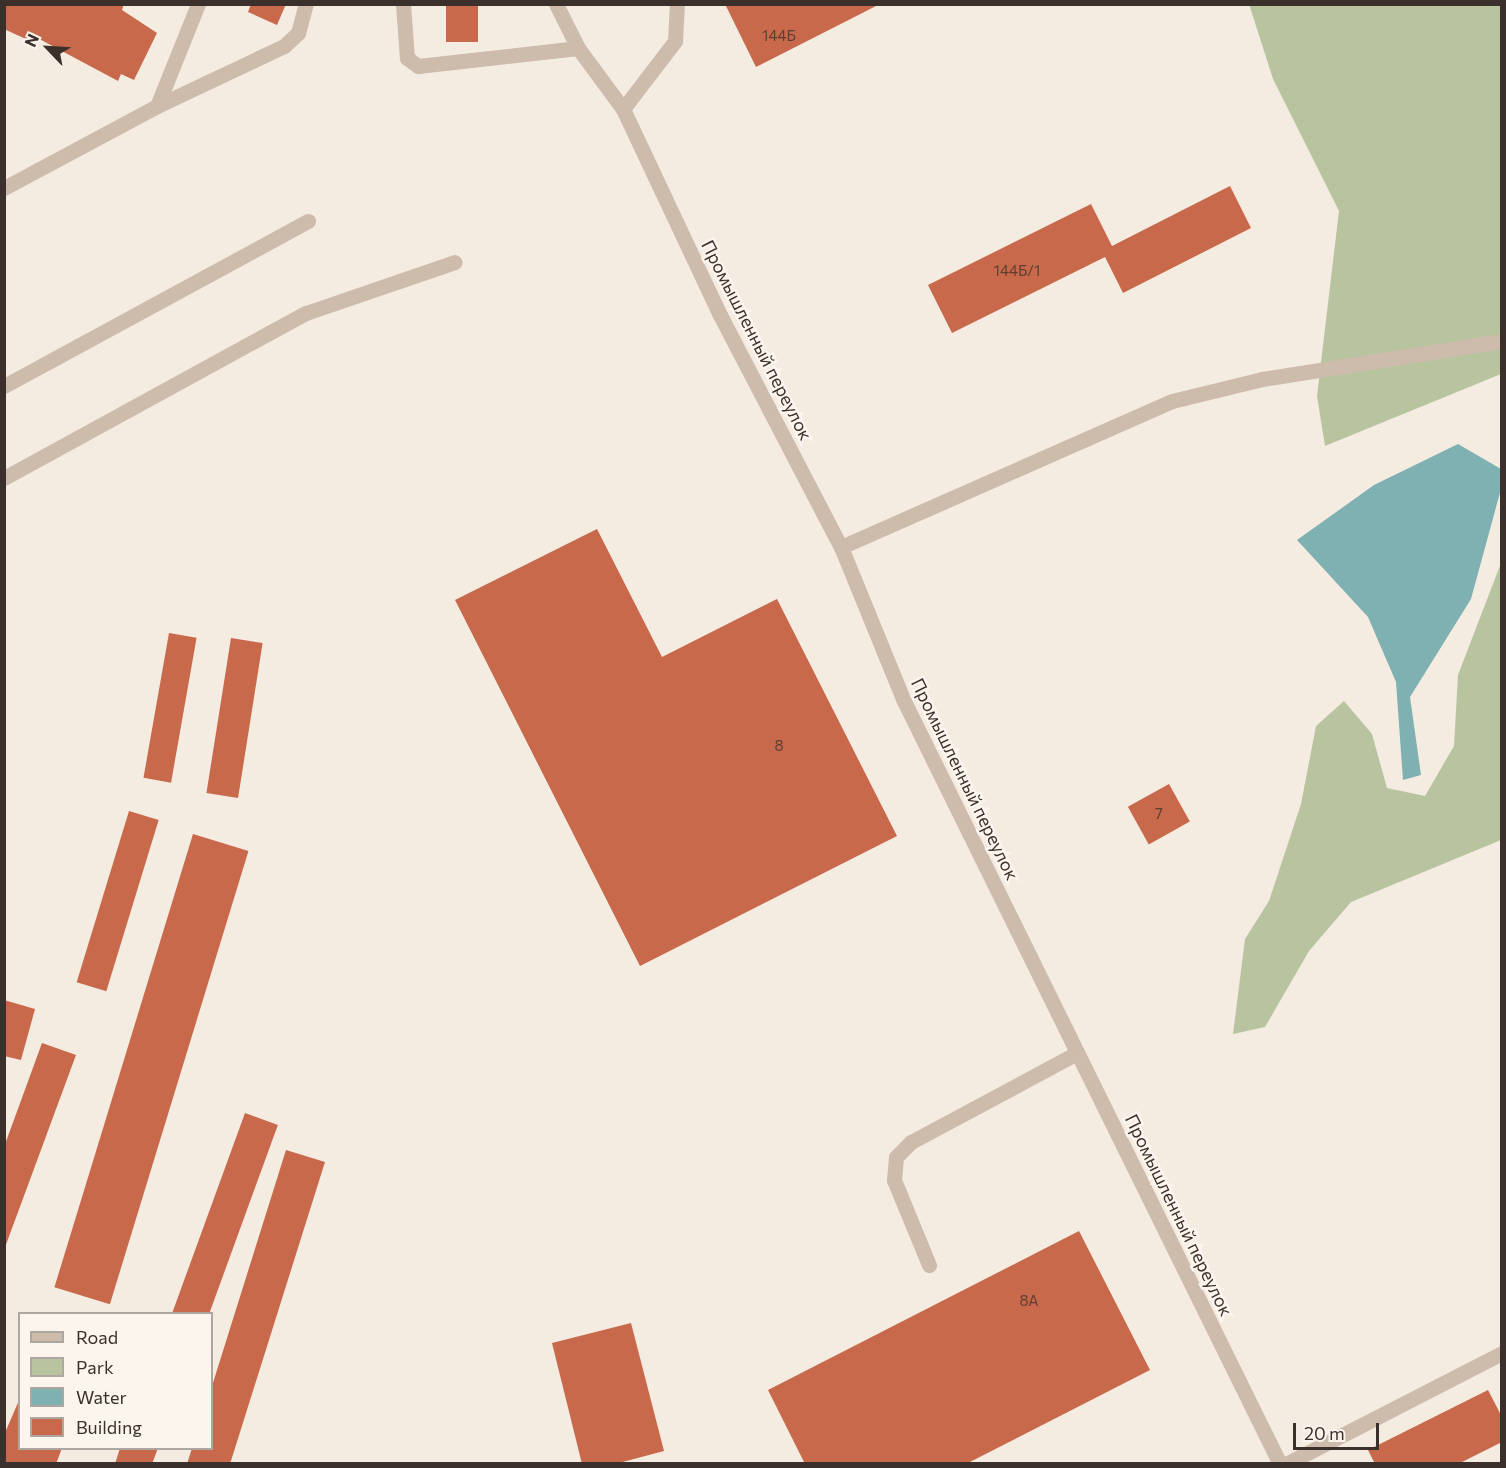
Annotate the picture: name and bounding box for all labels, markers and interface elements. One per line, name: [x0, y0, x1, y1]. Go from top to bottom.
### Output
north arrow: [18, 18, 78, 78]
house number: 144Б: [762, 27, 796, 45]
text: N: [20, 31, 42, 50]
street label: Промышленный переулок: [697, 236, 817, 444]
house number: 144Б/1: [994, 262, 1040, 280]
street label: Промышленный переулок: [907, 675, 1023, 883]
house number: 8: [774, 737, 784, 755]
house number: 7: [1155, 805, 1163, 823]
street label: Промышленный переулок: [1121, 1111, 1237, 1319]
house number: 8А: [1019, 1292, 1039, 1310]
legend: [18, 1312, 213, 1450]
text: Road: [76, 1326, 118, 1348]
text: Park: [76, 1356, 114, 1378]
text: Water: [76, 1386, 127, 1408]
scale bar: [1296, 1411, 1382, 1449]
text: Building: [76, 1416, 142, 1438]
text: 20 m: [1304, 1422, 1345, 1444]

